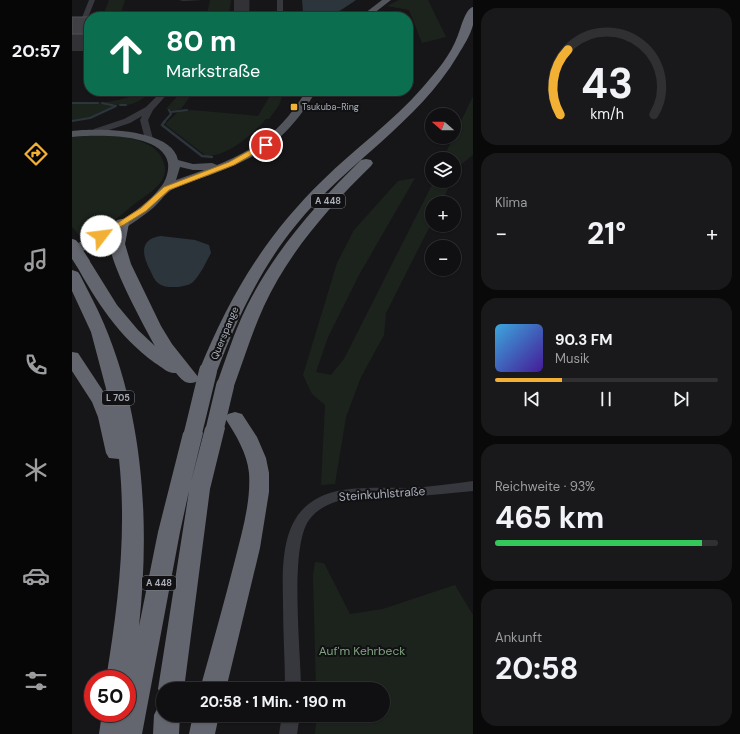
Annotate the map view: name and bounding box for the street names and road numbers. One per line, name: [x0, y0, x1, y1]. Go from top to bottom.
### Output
road number: A 448: [311, 194, 345, 208]
street label: Querspange: [207, 304, 242, 362]
road number: L 705: [102, 391, 134, 405]
street label: Steinkuhlstraße: [338, 483, 426, 505]
road number: A 448: [142, 576, 176, 590]

